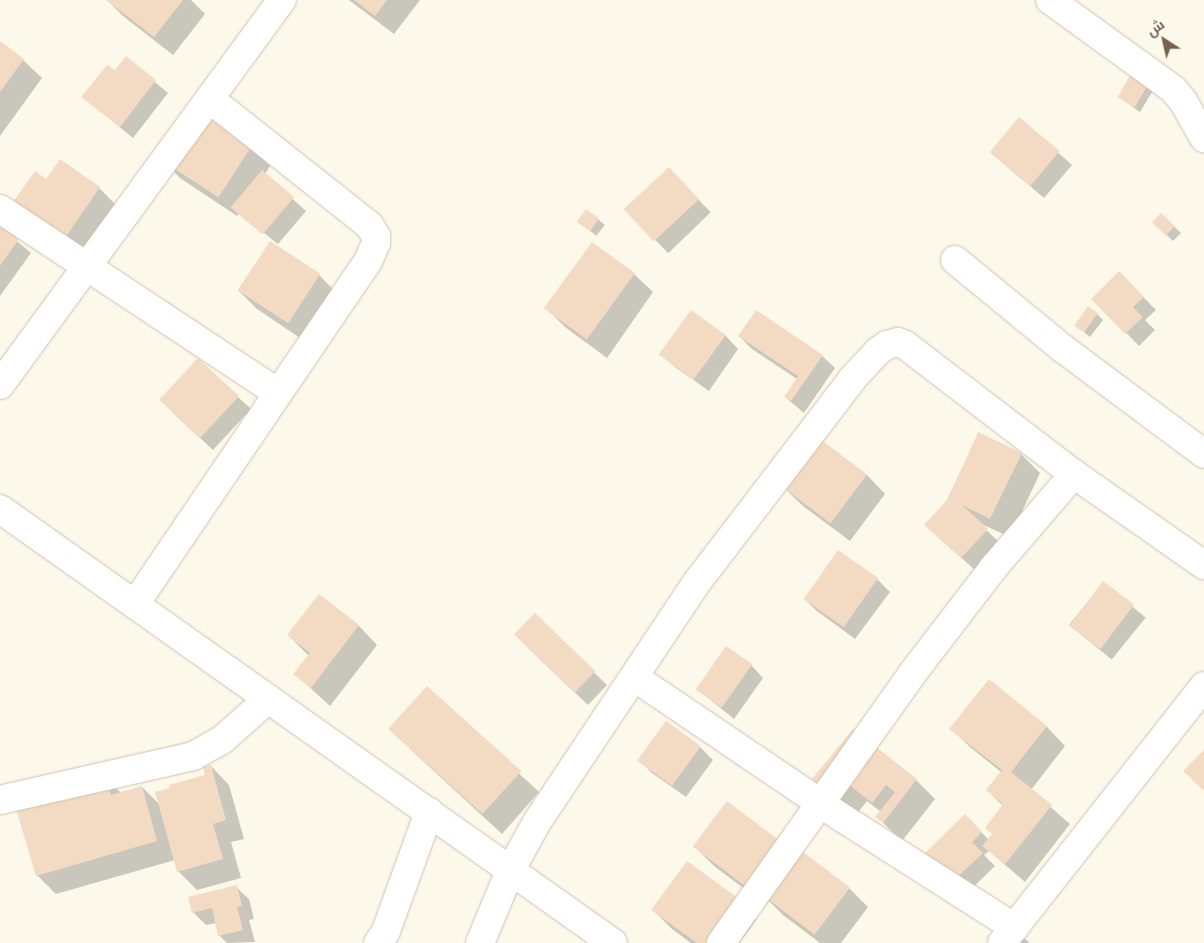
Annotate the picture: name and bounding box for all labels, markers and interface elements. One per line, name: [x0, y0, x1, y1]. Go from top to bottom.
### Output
north arrow: [1139, 15, 1189, 65]
text: ش: [1143, 16, 1167, 39]

